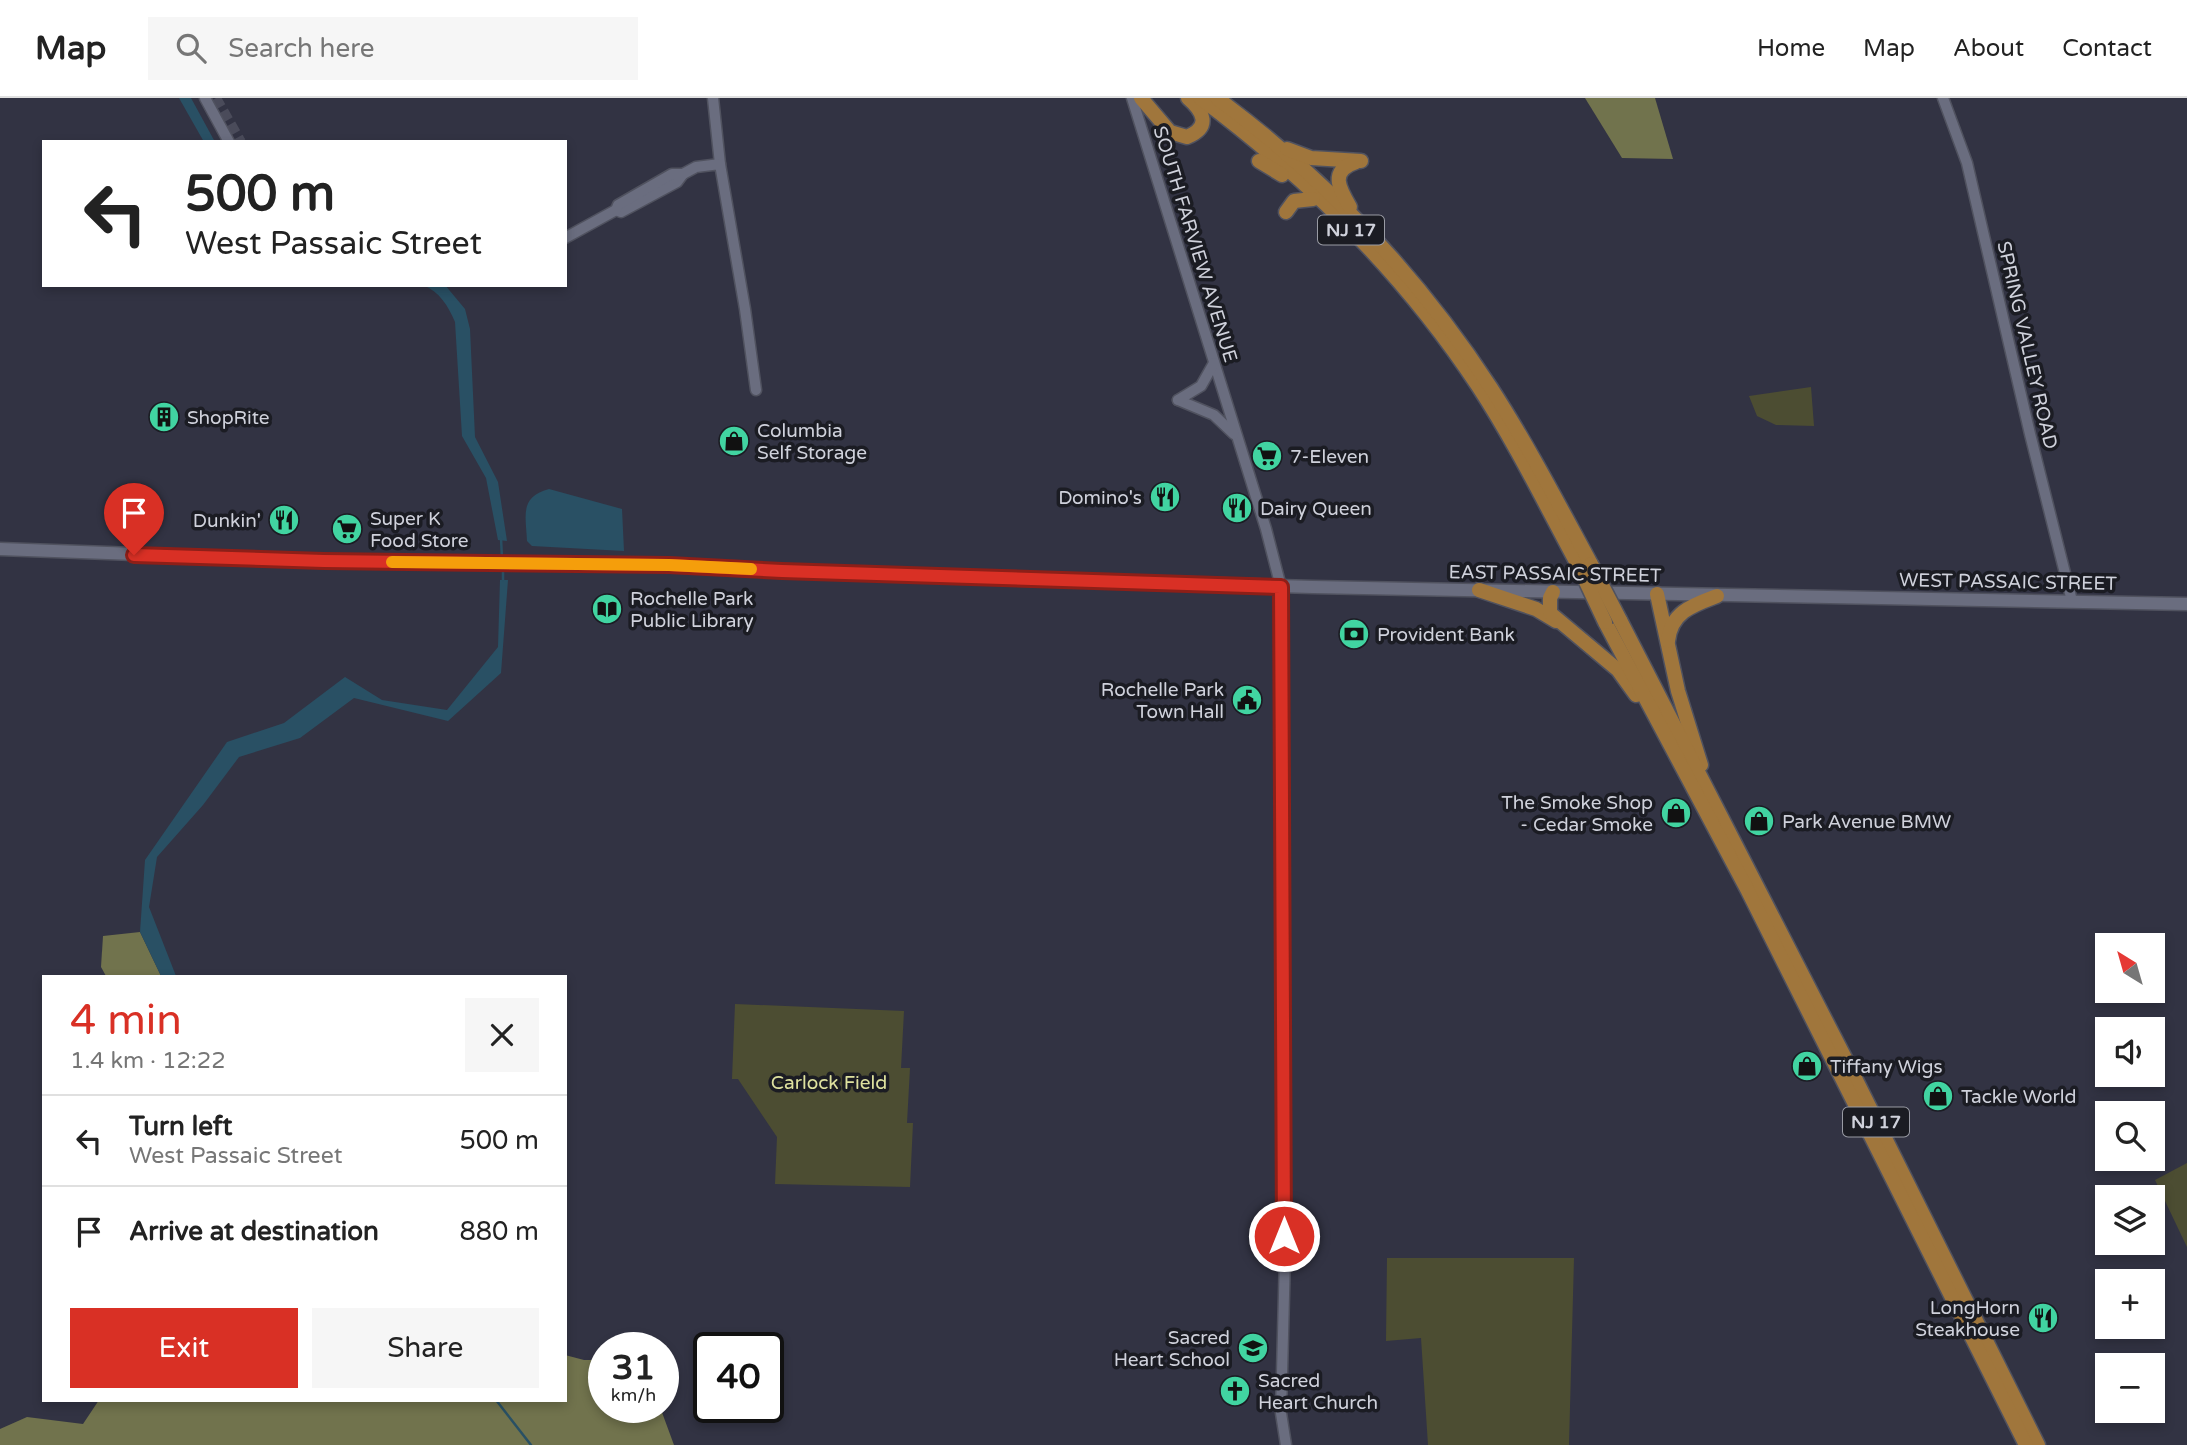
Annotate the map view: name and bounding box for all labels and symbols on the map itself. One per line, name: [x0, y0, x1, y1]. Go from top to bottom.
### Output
street label: SOUTH FARVIEW AVENUE: [1149, 123, 1242, 365]
road number: NJ 17: [1318, 216, 1384, 244]
street label: SPRING VALLEY ROAD: [1992, 239, 2062, 451]
building icon: ShopRite: [147, 400, 181, 434]
place label: ShopRite: [187, 407, 270, 429]
place label: Columbia Self Storage: [757, 420, 867, 464]
shop icon: Columbia Self Storage: [717, 424, 751, 458]
supermarket icon: 7-Eleven: [1250, 439, 1284, 473]
place label: 7-Eleven: [1290, 446, 1369, 468]
restaurant icon: Domino's: [1148, 480, 1182, 514]
pin: [104, 483, 164, 555]
place label: Domino's: [1058, 487, 1142, 509]
restaurant icon: Dairy Queen: [1220, 491, 1254, 525]
place label: Dairy Queen: [1260, 498, 1372, 520]
restaurant icon: Dunkin': [267, 503, 301, 537]
place label: Super K Food Store: [370, 508, 469, 552]
place label: Dunkin': [193, 510, 261, 532]
supermarket icon: Super K Food Store: [330, 512, 364, 546]
street label: EAST PASSAIC STREET: [1448, 561, 1662, 587]
street label: WEST PASSAIC STREET: [1899, 569, 2118, 595]
place label: Rochelle Park Public Library: [630, 588, 754, 632]
library icon: Rochelle Park Public Library: [590, 592, 624, 626]
bank icon: Provident Bank: [1337, 617, 1371, 651]
place label: Provident Bank: [1377, 624, 1515, 646]
place label: Rochelle Park Town Hall: [1101, 679, 1224, 723]
public building icon: Rochelle Park Town Hall: [1230, 683, 1264, 717]
place label: The Smoke Shop - Cedar Smoke: [1501, 792, 1653, 836]
shop icon: The Smoke Shop - Cedar Smoke: [1659, 796, 1693, 830]
shop icon: Park Avenue BMW: [1742, 804, 1776, 838]
place label: Park Avenue BMW: [1782, 811, 1951, 833]
north arrow: [2095, 933, 2165, 1003]
shop icon: Tiffany Wigs: [1790, 1049, 1824, 1083]
place label: Tiffany Wigs: [1830, 1056, 1943, 1078]
park label: Carlock Field: [771, 1072, 887, 1094]
shop icon: Tackle World: [1921, 1079, 1955, 1113]
place label: Tackle World: [1961, 1086, 2077, 1108]
road number: NJ 17: [1843, 1107, 1909, 1136]
position arrow: [1247, 1199, 1321, 1273]
place label: LongHorn Steakhouse: [1915, 1297, 2020, 1341]
restaurant icon: LongHorn Steakhouse: [2026, 1301, 2060, 1335]
place label: Sacred Heart School: [1114, 1327, 1230, 1371]
school or university icon: Sacred Heart School: [1236, 1331, 1270, 1365]
speed limit sign: 40: [693, 1332, 784, 1423]
place label: Sacred Heart Church: [1258, 1370, 1378, 1414]
church icon: Sacred Heart Church: [1218, 1374, 1252, 1408]

